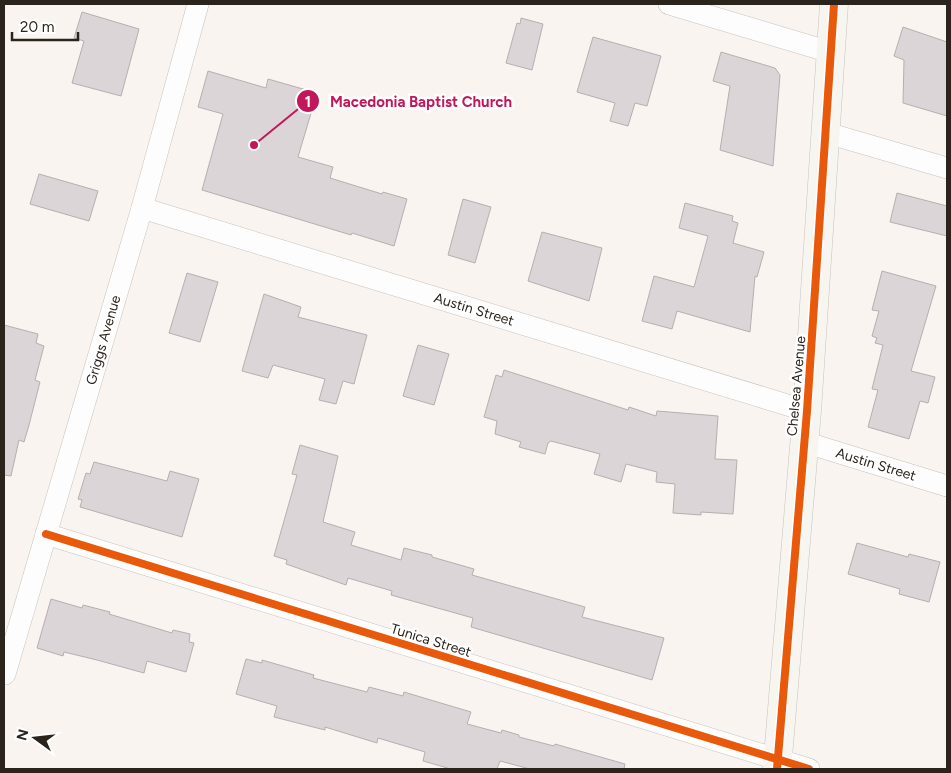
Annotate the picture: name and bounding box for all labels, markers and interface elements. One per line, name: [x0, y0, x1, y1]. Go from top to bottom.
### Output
scale bar: [12, 10, 79, 42]
text: 20 m: [20, 18, 54, 36]
callout: Macedonia Baptist Church: [295, 86, 522, 116]
text: 1: [305, 93, 311, 111]
text: Macedonia Baptist Church: [330, 93, 512, 111]
street label: Austin Street: [432, 289, 516, 330]
street label: Griggs Avenue: [83, 293, 124, 387]
street label: Chelsea Avenue: [784, 335, 809, 437]
street label: Austin Street: [834, 444, 918, 485]
street label: Tunica Street: [389, 620, 473, 661]
north arrow: [10, 713, 60, 763]
text: N: [13, 727, 33, 742]

